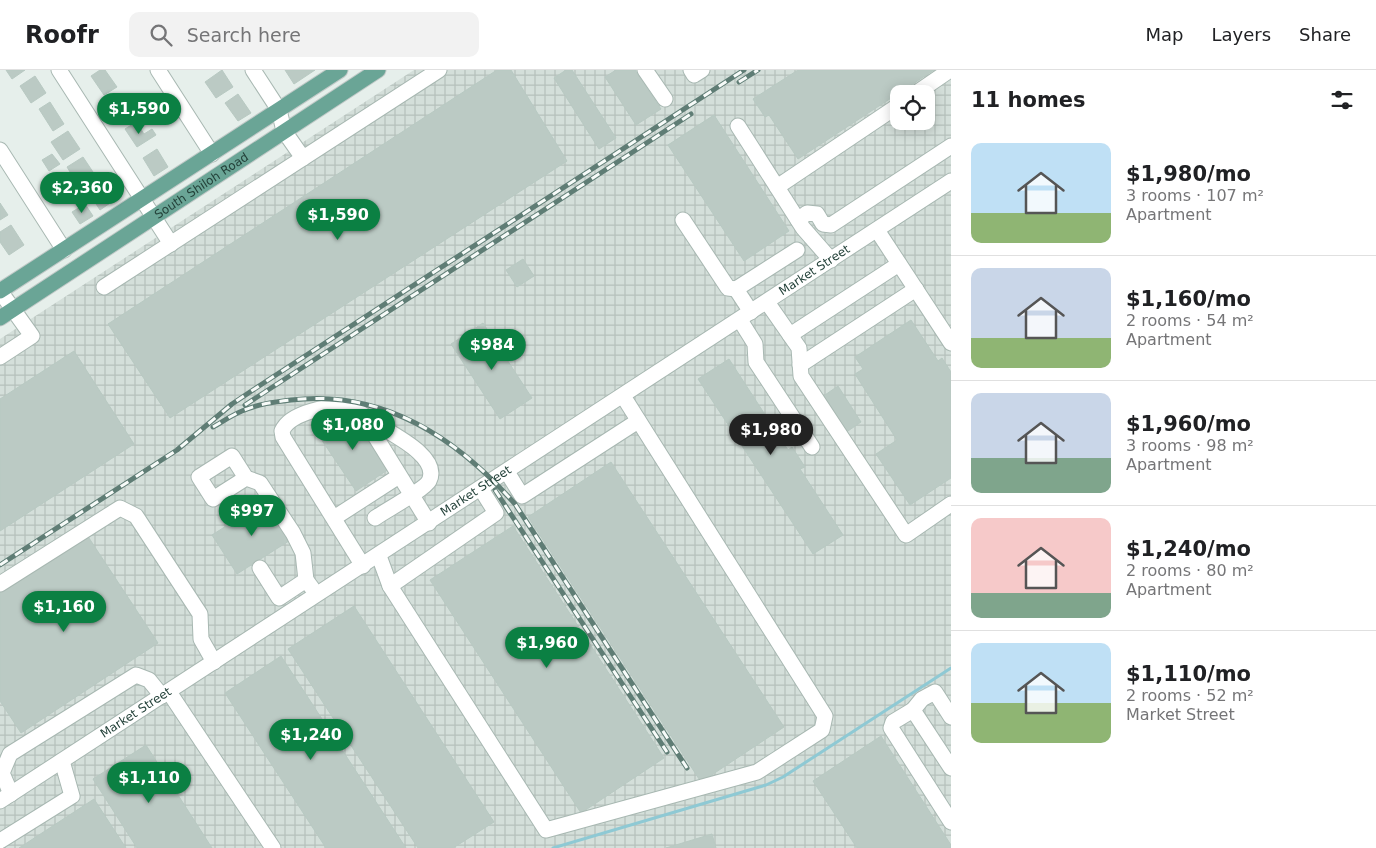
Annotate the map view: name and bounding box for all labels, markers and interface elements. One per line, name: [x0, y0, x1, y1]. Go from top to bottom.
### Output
search box: [129, 12, 479, 57]
text: Roofr: [25, 21, 99, 49]
icon: search: [147, 21, 175, 49]
text: Search here: [187, 24, 301, 46]
text: Map: [1145, 24, 1183, 45]
text: Layers: [1211, 24, 1271, 45]
text: Share: [1299, 24, 1351, 45]
map controls: [890, 85, 935, 130]
button: locate: [890, 85, 935, 130]
icon: filters: [1328, 86, 1356, 114]
text: 11 homes: [971, 88, 1086, 112]
pin: $1,590: [98, 92, 180, 135]
text: $1,590: [108, 99, 170, 118]
street label: South Shiloh Road: [152, 150, 251, 222]
text: $1,980/mo: [1126, 162, 1251, 186]
icon: home: [1011, 163, 1071, 223]
pin: $2,360: [41, 172, 123, 214]
text: $2,360: [51, 178, 113, 197]
text: 3 rooms · 107 m²: [1126, 186, 1264, 205]
pin: $1,590: [297, 198, 379, 241]
text: $1,590: [307, 205, 369, 224]
text: Apartment: [1126, 205, 1212, 224]
street label: Market Street: [776, 242, 852, 298]
text: $1,160/mo: [1126, 287, 1251, 311]
icon: home: [1011, 288, 1071, 348]
text: 2 rooms · 54 m²: [1126, 311, 1254, 330]
pin: $984: [462, 328, 522, 371]
text: Apartment: [1126, 330, 1212, 349]
text: $984: [470, 335, 514, 354]
pin: $1,080: [312, 408, 394, 451]
text: $1,960/mo: [1126, 412, 1251, 436]
icon: home: [1011, 413, 1071, 473]
pin: $1,980: [730, 414, 812, 456]
text: $1,080: [322, 415, 384, 434]
text: $1,980: [740, 420, 802, 439]
text: 3 rooms · 98 m²: [1126, 436, 1254, 455]
text: Apartment: [1126, 455, 1212, 474]
street label: Market Street: [438, 462, 514, 519]
pin: $997: [222, 494, 282, 537]
text: $997: [230, 501, 274, 520]
text: $1,240/mo: [1126, 537, 1251, 561]
icon: home: [1011, 538, 1071, 598]
text: 2 rooms · 80 m²: [1126, 561, 1254, 580]
text: Apartment: [1126, 580, 1212, 599]
pin: $1,160: [23, 590, 105, 633]
text: $1,160: [33, 597, 95, 616]
pin: $1,960: [506, 626, 588, 669]
text: $1,960: [516, 633, 578, 652]
text: $1,110/mo: [1126, 662, 1251, 686]
icon: home: [1011, 663, 1071, 723]
street label: Market Street: [98, 684, 174, 741]
text: 2 rooms · 52 m²: [1126, 686, 1254, 705]
text: Market Street: [1126, 705, 1235, 724]
pin: $1,240: [270, 718, 352, 761]
text: $1,240: [280, 725, 342, 744]
pin: $1,110: [108, 762, 190, 804]
text: $1,110: [118, 768, 180, 787]

